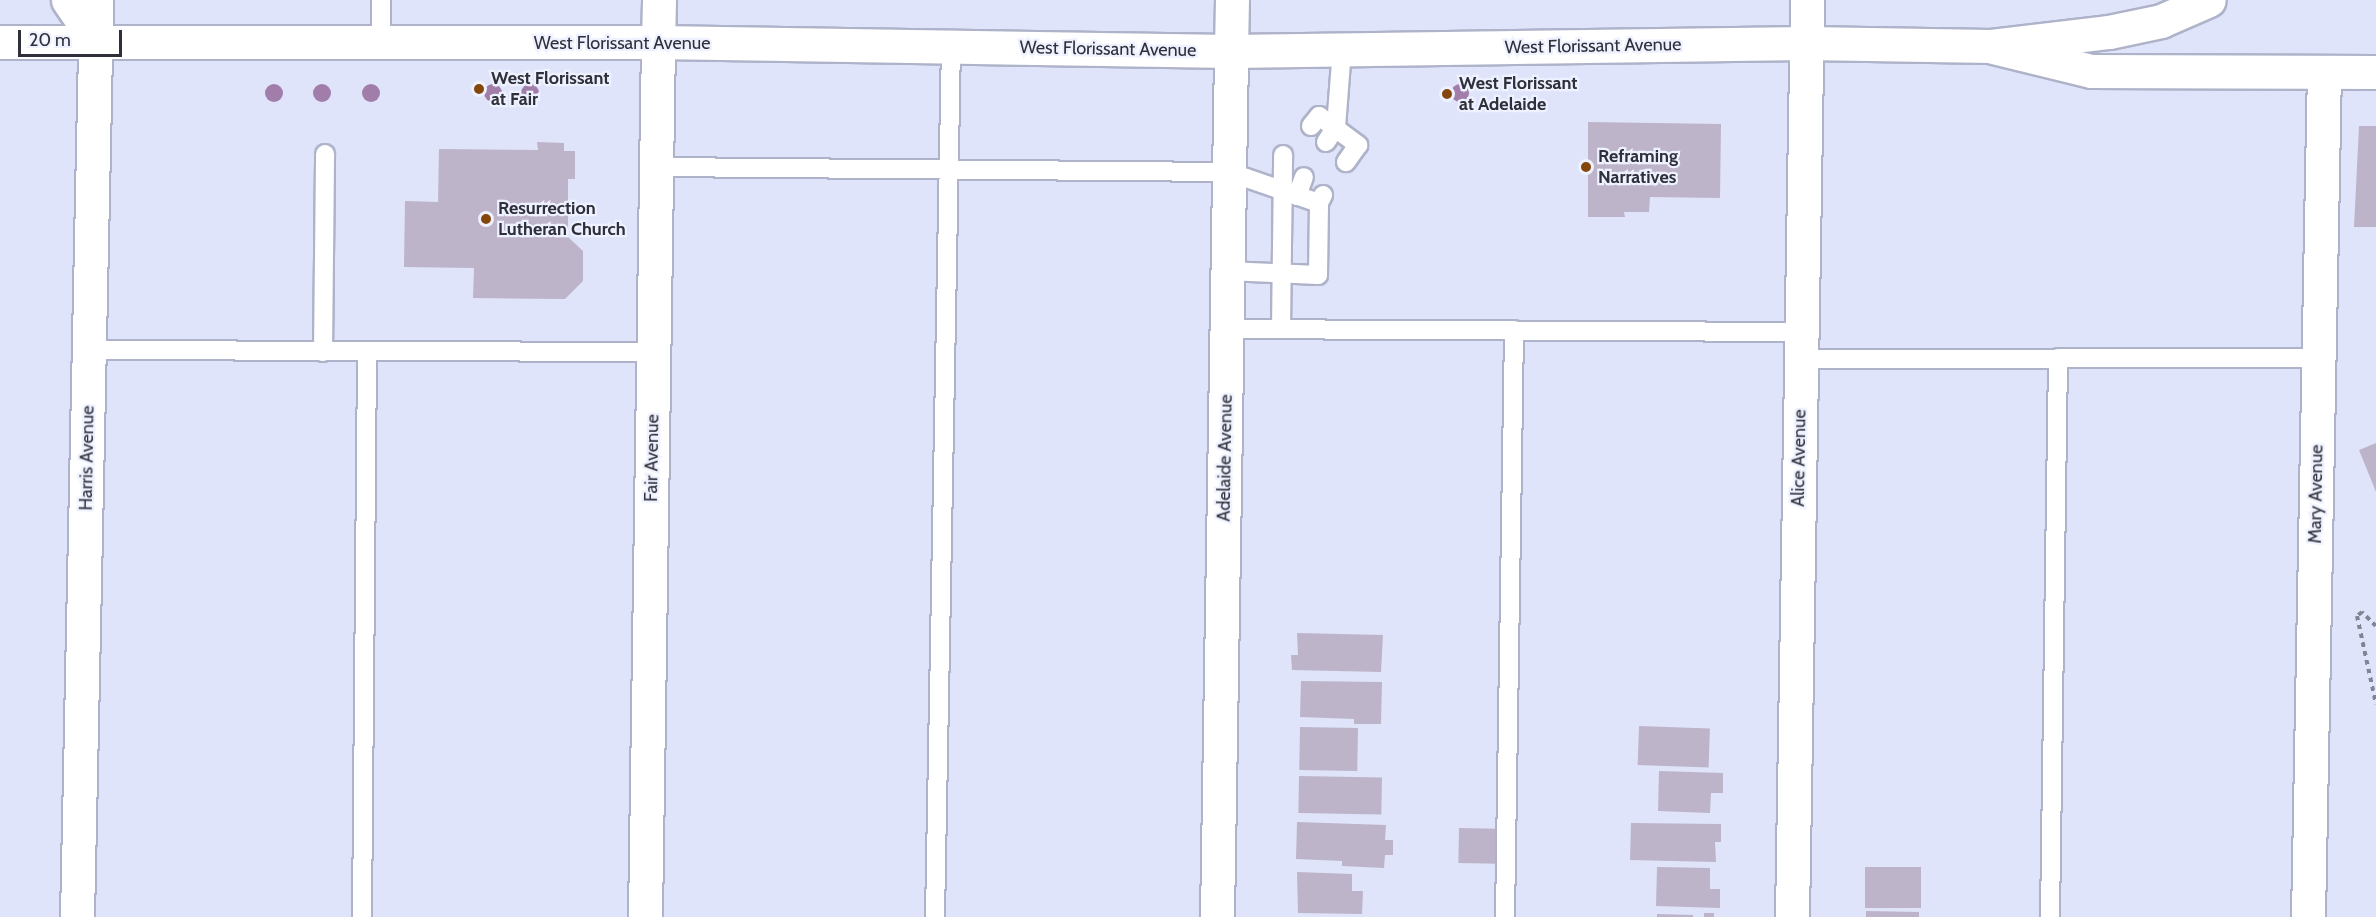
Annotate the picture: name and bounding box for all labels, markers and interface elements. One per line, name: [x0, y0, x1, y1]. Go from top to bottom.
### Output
scale bar: [21, 18, 124, 56]
text: 20 m: [29, 29, 71, 51]
street label: West Florissant Avenue: [534, 32, 710, 54]
street label: West Florissant Avenue: [1504, 34, 1682, 58]
street label: West Florissant Avenue: [1019, 37, 1197, 61]
place label: West Florissant at Fair: [491, 68, 609, 110]
place label: West Florissant at Adelaide: [1459, 73, 1577, 116]
marker: West Florissant at Fair: [472, 82, 486, 96]
marker: West Florissant at Adelaide: [1440, 87, 1454, 101]
place label: Reframing Narratives: [1598, 146, 1678, 188]
marker: Reframing Narratives: [1579, 160, 1593, 174]
place label: Resurrection Lutheran Church: [498, 198, 626, 240]
marker: Resurrection Lutheran Church: [479, 212, 493, 226]
street label: Adelaide Avenue: [1213, 394, 1237, 522]
street label: Harris Avenue: [75, 405, 99, 511]
street label: Alice Avenue: [1787, 409, 1811, 507]
street label: Fair Avenue: [640, 414, 664, 502]
street label: Mary Avenue: [2304, 444, 2328, 544]

